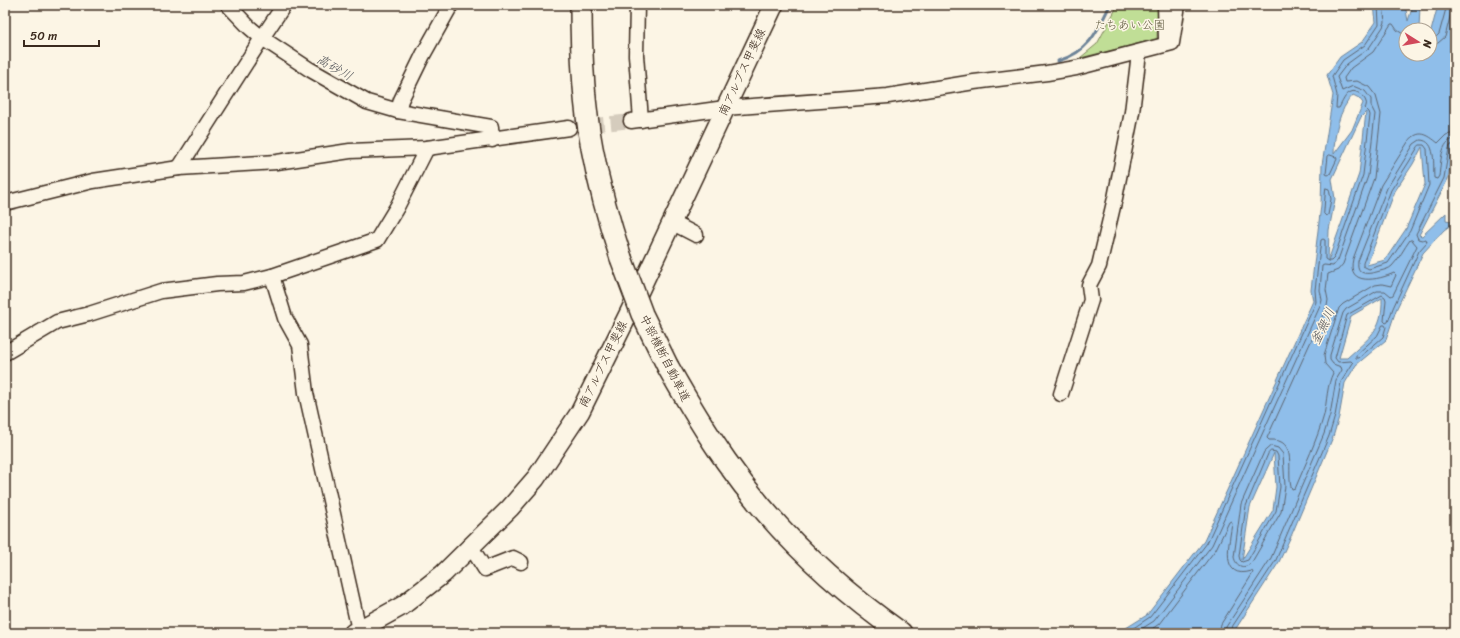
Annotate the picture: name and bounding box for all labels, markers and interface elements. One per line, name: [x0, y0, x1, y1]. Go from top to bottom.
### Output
park label: たちあい公園: [1094, 14, 1166, 36]
scale bar: [24, 22, 99, 48]
north arrow: [1398, 22, 1438, 62]
street label: 南アルプス甲斐線: [712, 24, 772, 120]
text: 50 m: [30, 25, 57, 47]
text: N: [1417, 37, 1438, 50]
water label: 高砂川: [312, 48, 357, 87]
water label: 釜無川: [1304, 304, 1341, 349]
street label: 中部横断自動車道: [633, 310, 697, 406]
street label: 南アルプス甲斐線: [572, 317, 634, 411]

